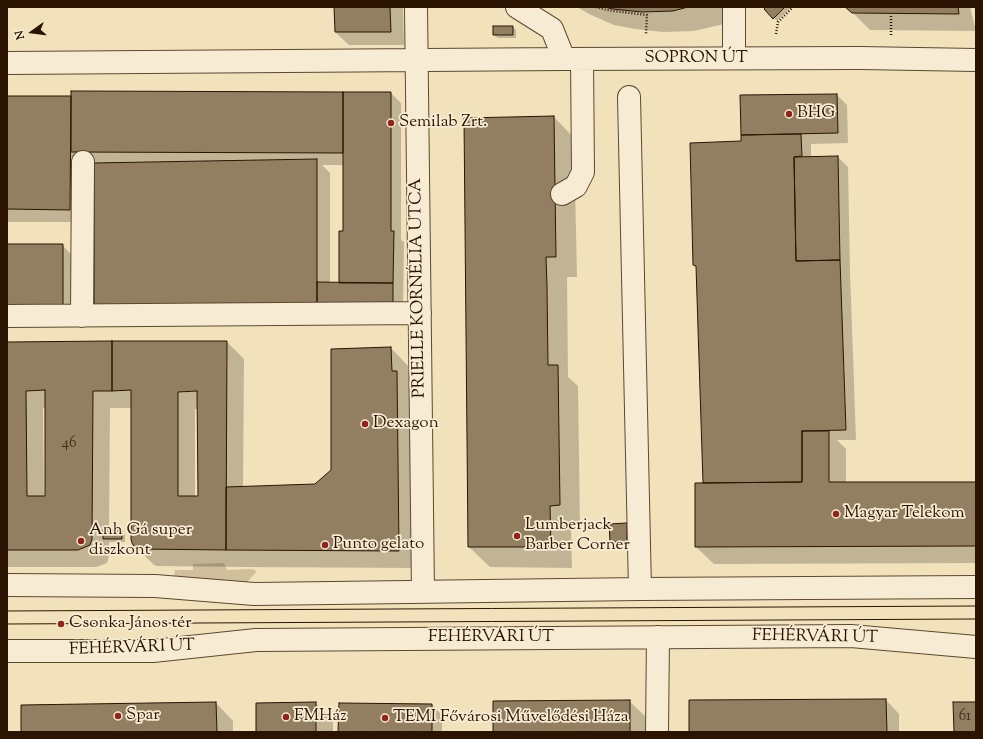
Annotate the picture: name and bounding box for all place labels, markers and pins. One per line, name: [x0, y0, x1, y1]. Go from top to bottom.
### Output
place label: BHG: [797, 104, 835, 124]
marker: BHG: [784, 109, 794, 119]
place label: Semilab Zrt.: [399, 113, 487, 133]
marker: Semilab Zrt.: [386, 118, 396, 128]
place label: Dexagon: [373, 414, 439, 434]
marker: Dexagon: [360, 419, 370, 429]
place label: Magyar Telekom: [844, 504, 965, 524]
marker: Magyar Telekom: [831, 509, 841, 519]
place label: Lumberjack Barber Corner: [525, 516, 630, 556]
place label: Anh Gá super diszkont: [89, 521, 192, 561]
marker: Lumberjack Barber Corner: [512, 531, 522, 541]
place label: Punto gelato: [333, 535, 424, 555]
marker: Anh Gá super diszkont: [76, 536, 86, 546]
marker: Punto gelato: [320, 540, 330, 550]
place label: Csonka János tér: [69, 614, 192, 634]
marker: Csonka János tér: [56, 619, 66, 629]
place label: Spar: [126, 706, 160, 726]
place label: FMHáz: [294, 707, 347, 727]
place label: TEMI Fővárosi Művelődési Háza: [393, 708, 629, 728]
marker: Spar: [113, 711, 123, 721]
marker: FMHáz: [281, 712, 291, 722]
marker: TEMI Fővárosi Művelődési Háza: [380, 713, 390, 723]

